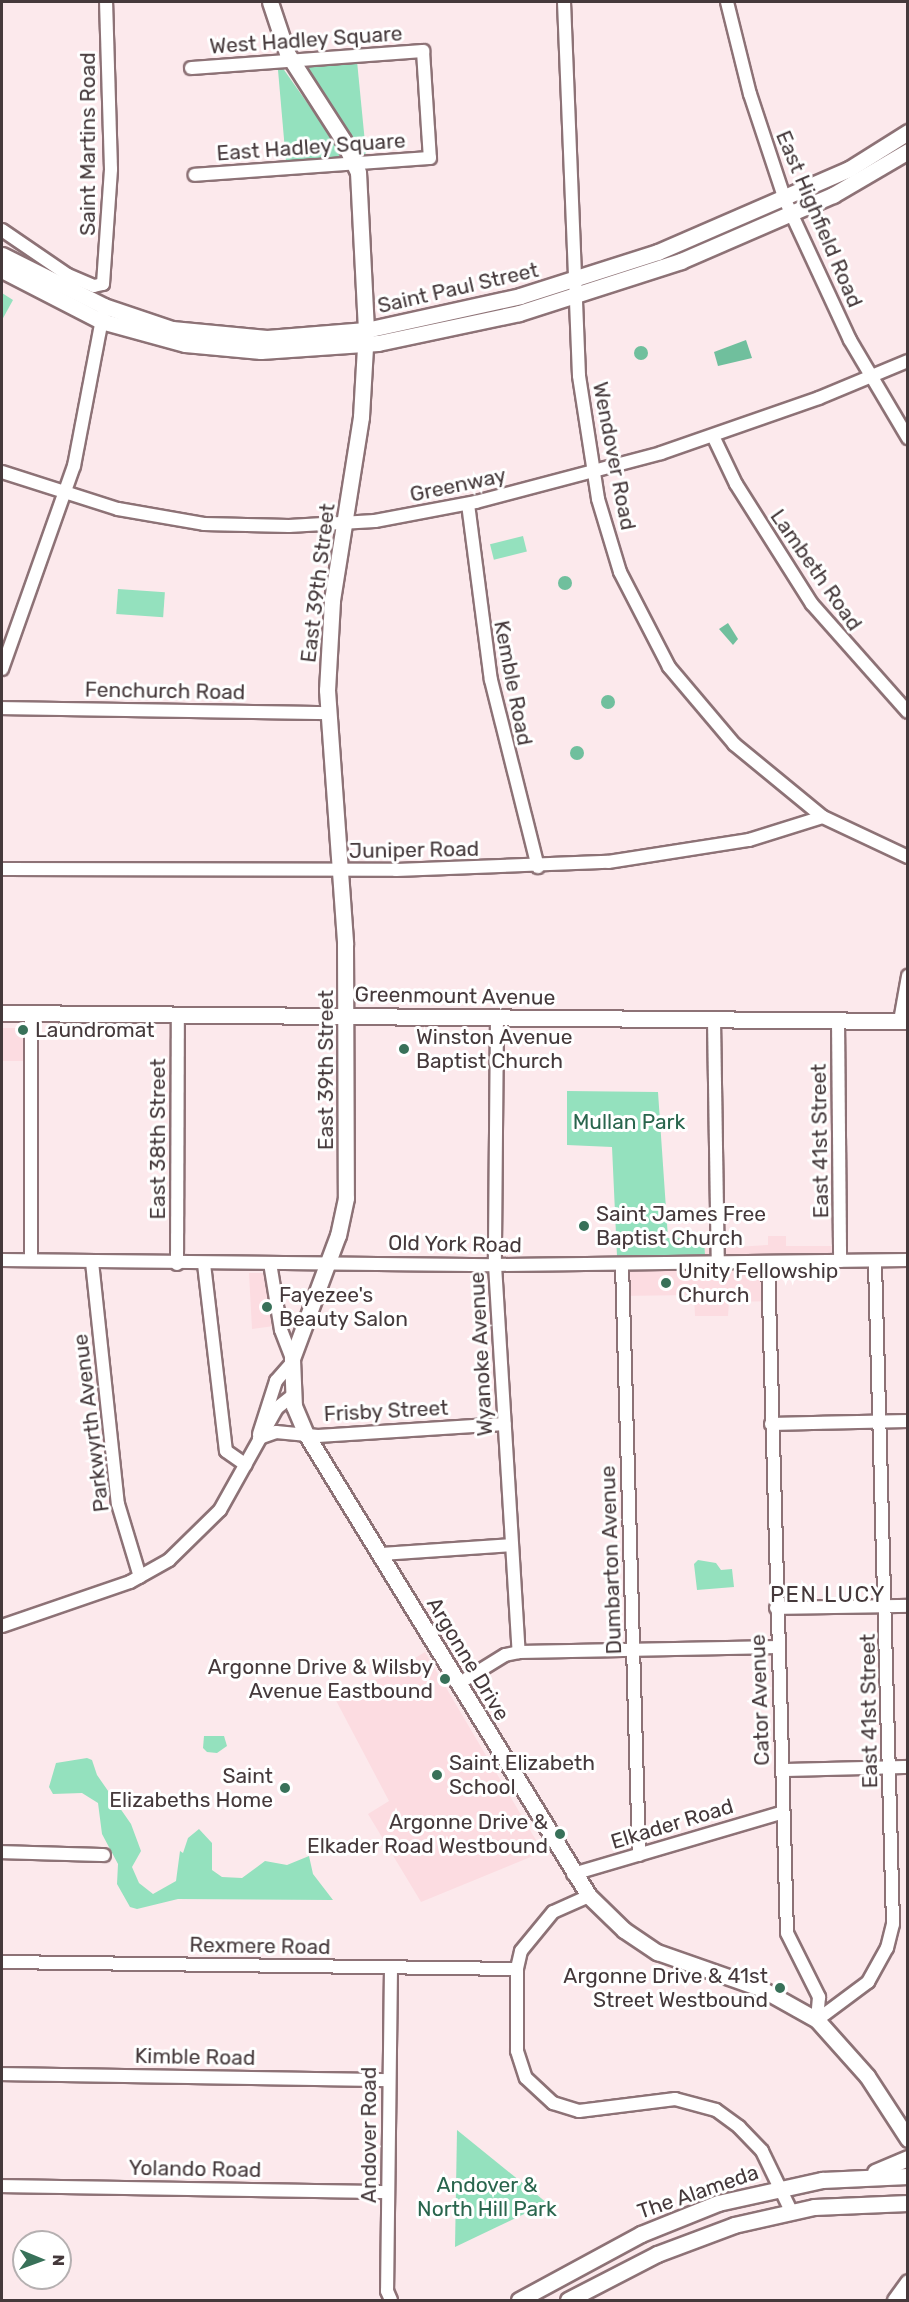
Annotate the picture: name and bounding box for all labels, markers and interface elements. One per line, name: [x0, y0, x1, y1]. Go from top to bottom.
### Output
street label: West Hadley Square: [208, 21, 404, 59]
street label: Saint Martins Road: [75, 52, 101, 236]
street label: East Highfield Road: [770, 127, 868, 311]
street label: East Hadley Square: [215, 128, 407, 166]
street label: Saint Paul Street: [375, 257, 541, 319]
street label: Wendover Road: [587, 380, 641, 532]
street label: Greenway: [408, 463, 508, 507]
street label: East 39th Street: [296, 502, 340, 664]
street label: Lambeth Road: [765, 505, 867, 635]
street label: Kemble Road: [489, 618, 537, 748]
street label: Fenchurch Road: [84, 677, 246, 705]
street label: Juniper Road: [348, 836, 480, 864]
street label: Greenmount Avenue: [354, 982, 556, 1010]
street label: East 39th Street: [313, 990, 339, 1150]
place label: Laundromat: [35, 1017, 154, 1043]
marker: Laundromat: [16, 1023, 30, 1037]
place label: Winston Avenue Baptist Church: [416, 1024, 573, 1074]
marker: Winston Avenue Baptist Church: [397, 1042, 411, 1056]
street label: East 38th Street: [145, 1058, 171, 1220]
street label: East 41st Street: [806, 1063, 834, 1219]
park label: Mullan Park: [573, 1109, 685, 1135]
place label: Saint James Free Baptist Church: [596, 1201, 766, 1251]
marker: Saint James Free Baptist Church: [577, 1219, 591, 1233]
street label: Old York Road: [388, 1230, 522, 1258]
place label: Unity Fellowship Church: [678, 1258, 839, 1308]
street label: Wyanoke Avenue: [464, 1271, 498, 1437]
marker: Unity Fellowship Church: [659, 1276, 673, 1290]
place label: Fayezee's Beauty Salon: [279, 1282, 409, 1332]
marker: Fayezee's Beauty Salon: [260, 1300, 274, 1314]
street label: Parkwyrth Avenue: [68, 1332, 114, 1514]
street label: Frisby Street: [323, 1395, 449, 1427]
street label: Dumbarton Avenue: [595, 1465, 627, 1655]
district label: PEN LUCY: [770, 1582, 886, 1608]
street label: Argonne Drive: [421, 1593, 515, 1725]
street label: Cator Avenue: [745, 1633, 775, 1767]
street label: East 41st Street: [855, 1633, 883, 1789]
place label: Argonne Drive & Wilsby Avenue Eastbound: [207, 1654, 433, 1704]
marker: Argonne Drive & Wilsby Avenue Eastbound: [438, 1672, 452, 1686]
place label: Saint Elizabeth School: [449, 1750, 595, 1800]
place label: Saint Elizabeths Home: [109, 1763, 273, 1813]
marker: Saint Elizabeth School: [430, 1768, 444, 1782]
marker: Saint Elizabeths Home: [278, 1781, 292, 1795]
street label: Elkader Road: [608, 1793, 736, 1855]
place label: Argonne Drive & Elkader Road Westbound: [306, 1809, 548, 1859]
marker: Argonne Drive & Elkader Road Westbound: [553, 1827, 567, 1841]
street label: Rexmere Road: [189, 1932, 331, 1960]
place label: Argonne Drive & 41st Street Westbound: [563, 1963, 768, 2013]
marker: Argonne Drive & 41st Street Westbound: [773, 1981, 787, 1995]
street label: Kimble Road: [134, 2043, 256, 2071]
street label: Andover Road: [356, 2067, 382, 2203]
street label: Yolando Road: [128, 2155, 262, 2183]
street label: The Alameda: [634, 2159, 762, 2225]
park label: Andover & North Hill Park: [417, 2172, 557, 2222]
north arrow: [12, 2230, 72, 2290]
text: N: [49, 2254, 68, 2266]

